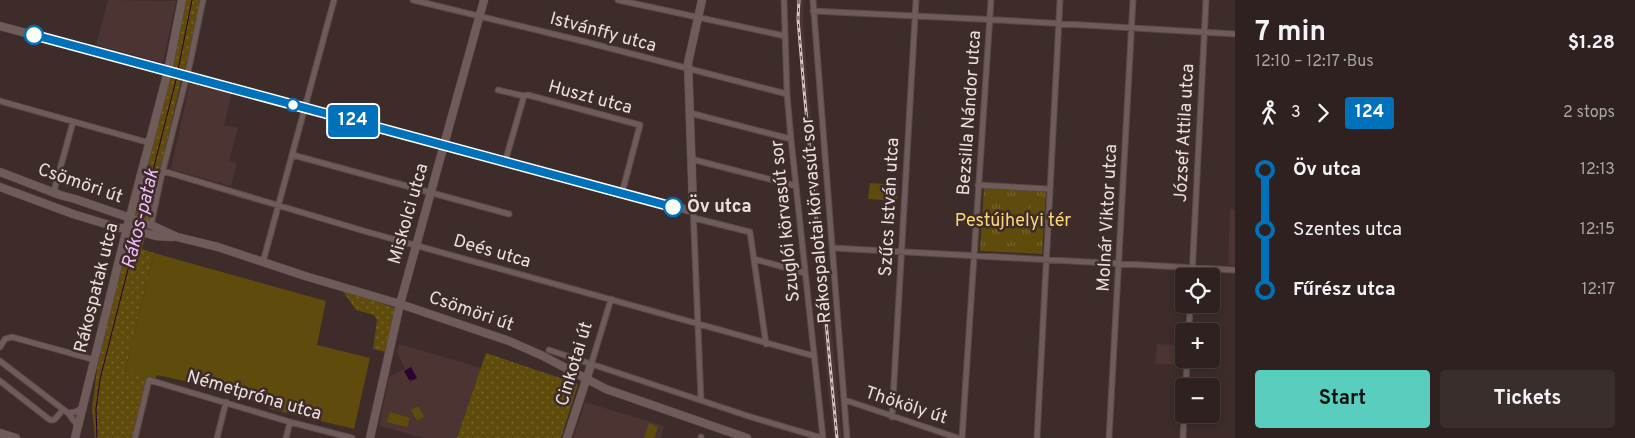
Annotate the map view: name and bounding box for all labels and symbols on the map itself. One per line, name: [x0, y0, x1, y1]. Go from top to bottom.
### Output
street label: Istvánffy utca: [547, 8, 659, 58]
unlabelled marker: [24, 25, 44, 45]
street label: Bezsilla Nándor utca: [953, 30, 987, 196]
street label: József Attila utca: [1170, 63, 1200, 203]
street label: Huszt utca: [545, 76, 635, 120]
unlabelled marker: [286, 98, 300, 112]
line badge: 124: [324, 105, 382, 137]
street label: Rákospalotai körvasút sor: [797, 116, 837, 324]
street label: Szűcs István utca: [875, 137, 905, 277]
street label: Szuglói körvasút sor: [766, 139, 806, 303]
street label: Molnár Viktor utca: [1093, 144, 1123, 292]
street label: Csömöri út: [34, 159, 126, 209]
street label: Miskolci utca: [384, 161, 434, 267]
water label: Rákos-patak: [117, 166, 165, 272]
place label: Öv utca: [687, 194, 752, 219]
marker: Öv utca: [663, 197, 683, 217]
park label: Pestújhelyi tér: [955, 210, 1071, 233]
street label: Rákospatak utca: [70, 221, 124, 355]
street label: Deés utca: [451, 230, 533, 274]
street label: Csömöri út: [425, 287, 517, 337]
street label: Cinkotai út: [551, 319, 599, 409]
street label: Németpróna utca: [184, 366, 324, 426]
street label: Thököly út: [862, 382, 950, 430]

